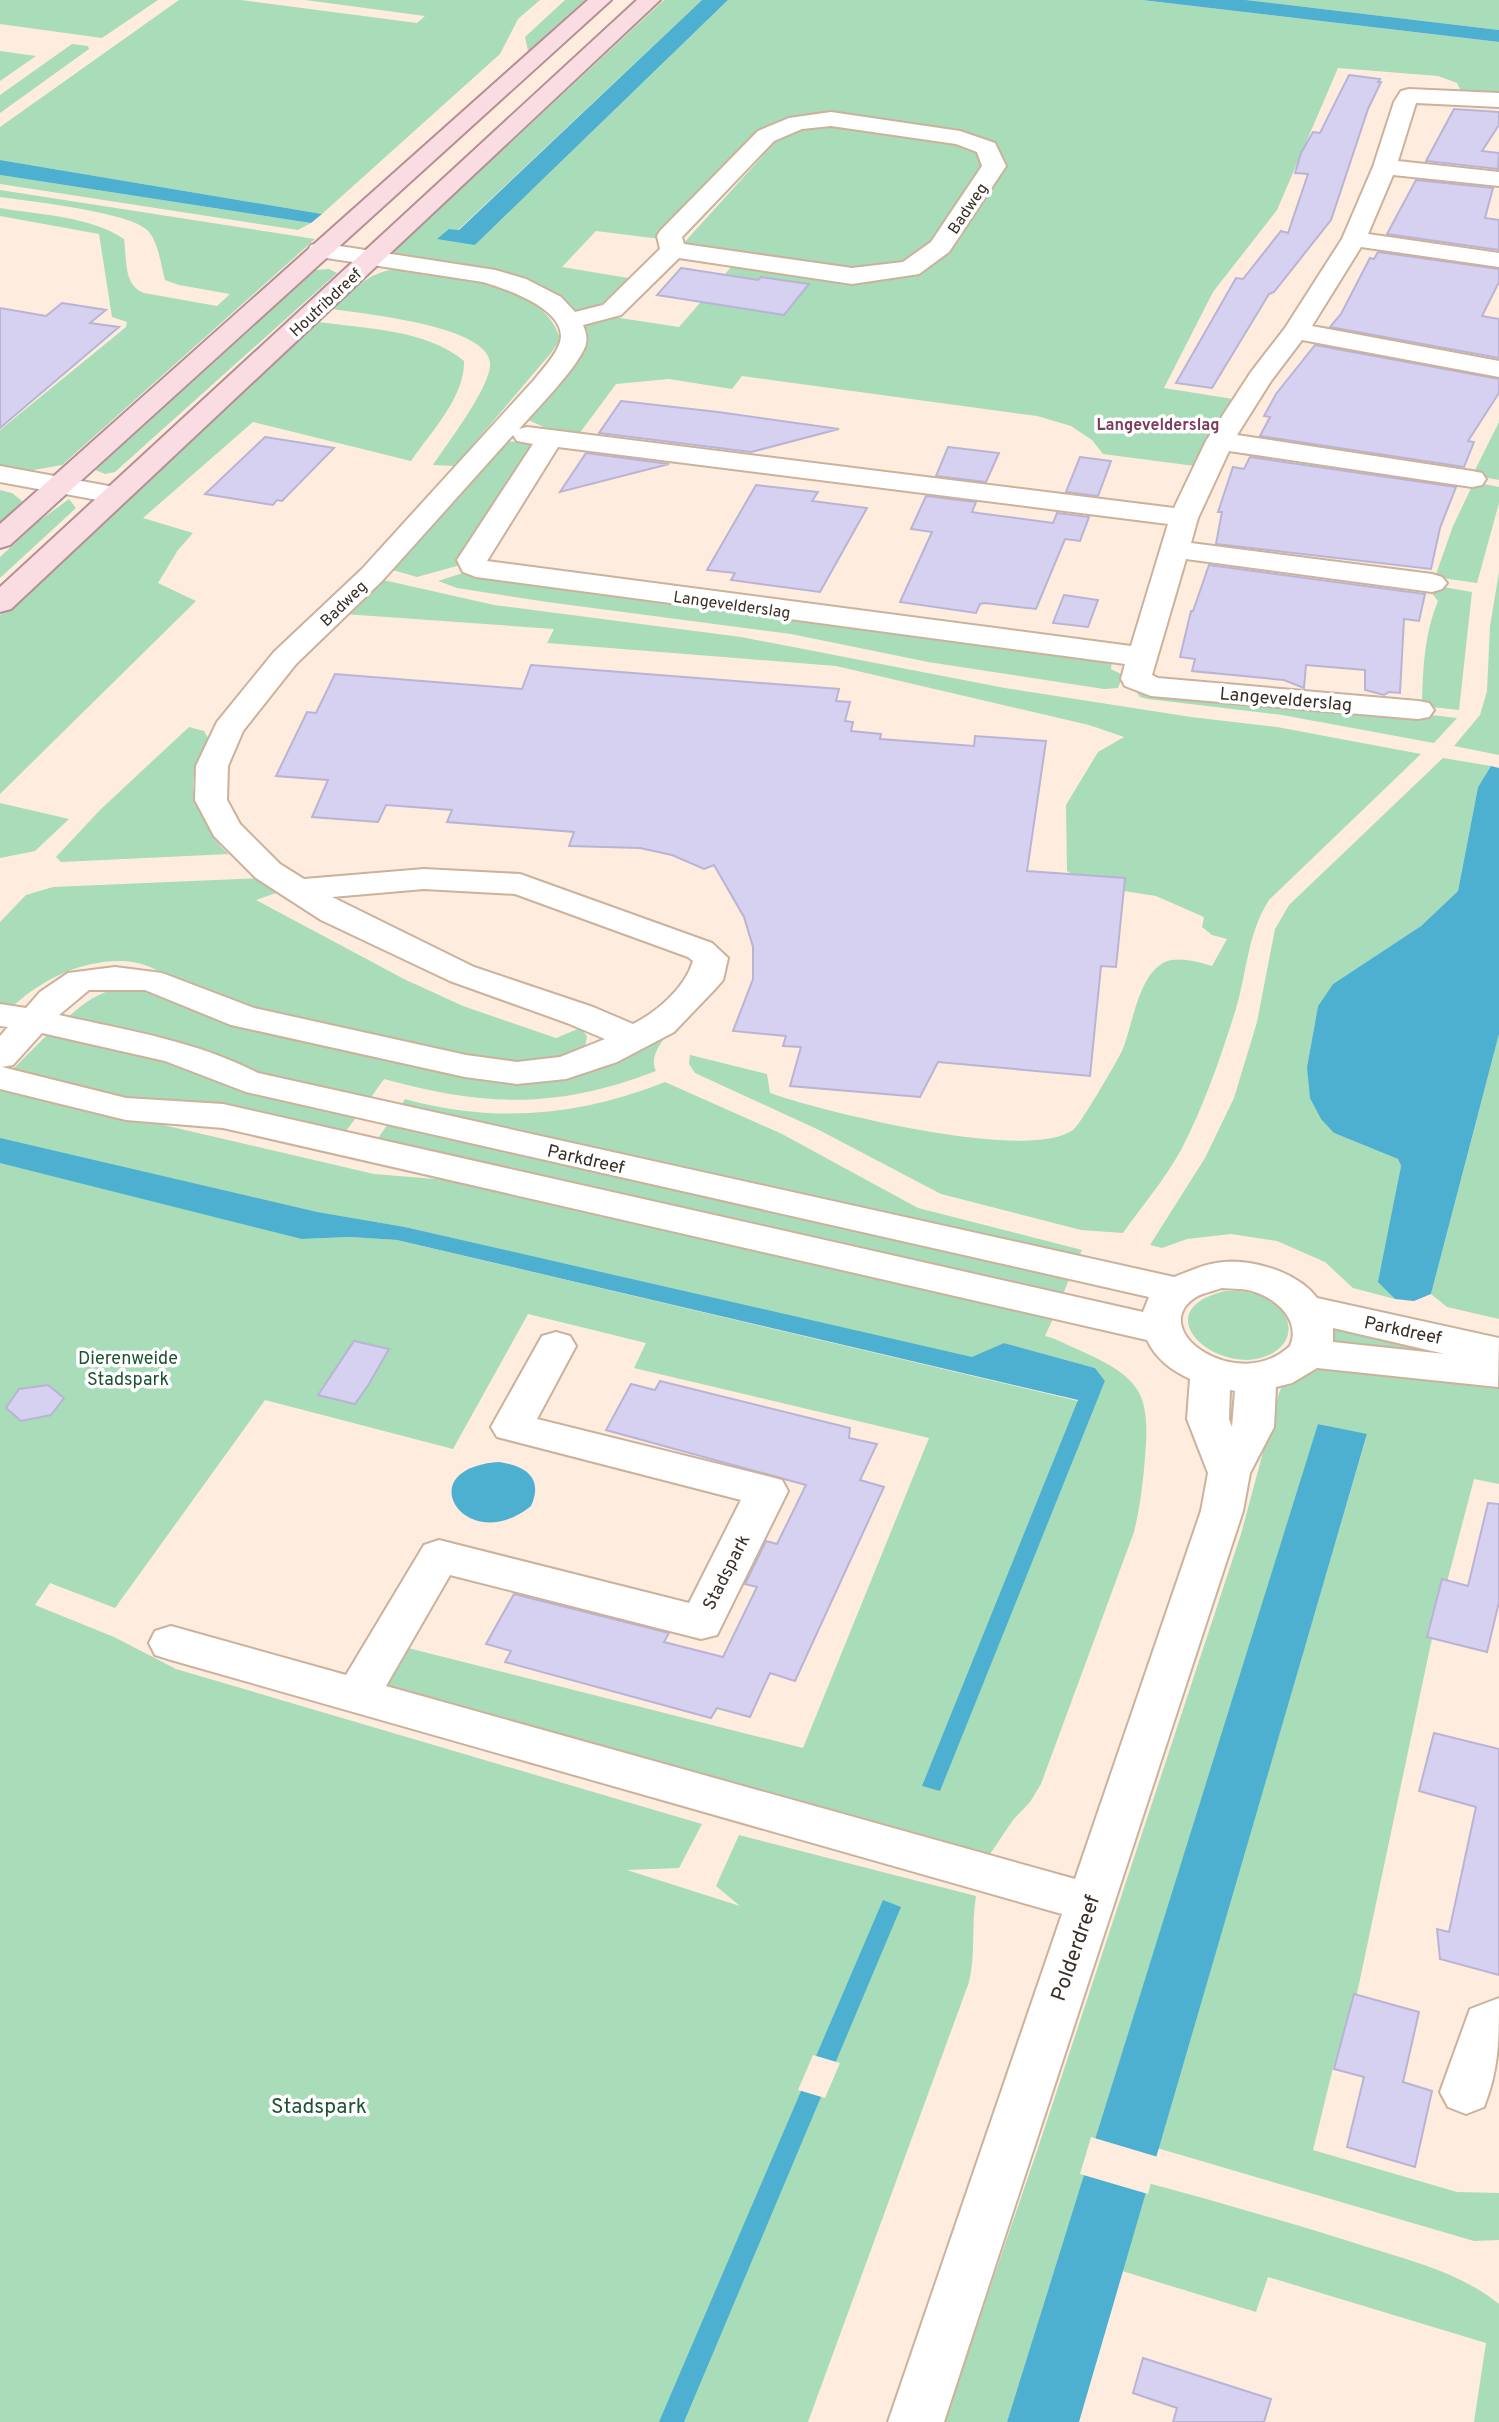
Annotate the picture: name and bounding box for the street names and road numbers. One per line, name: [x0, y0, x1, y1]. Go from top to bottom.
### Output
street label: Badweg: [944, 180, 993, 239]
street label: Houtribdreef: [286, 265, 367, 342]
street label: Badweg: [317, 577, 372, 632]
street label: Langevelderslag: [672, 588, 792, 624]
street label: Langevelderslag: [1219, 683, 1353, 718]
street label: Parkdreef: [545, 1140, 627, 1181]
street label: Parkdreef: [1362, 1312, 1444, 1351]
street label: Stadspark: [698, 1531, 756, 1614]
street label: Polderdreef: [1046, 1892, 1107, 2005]

